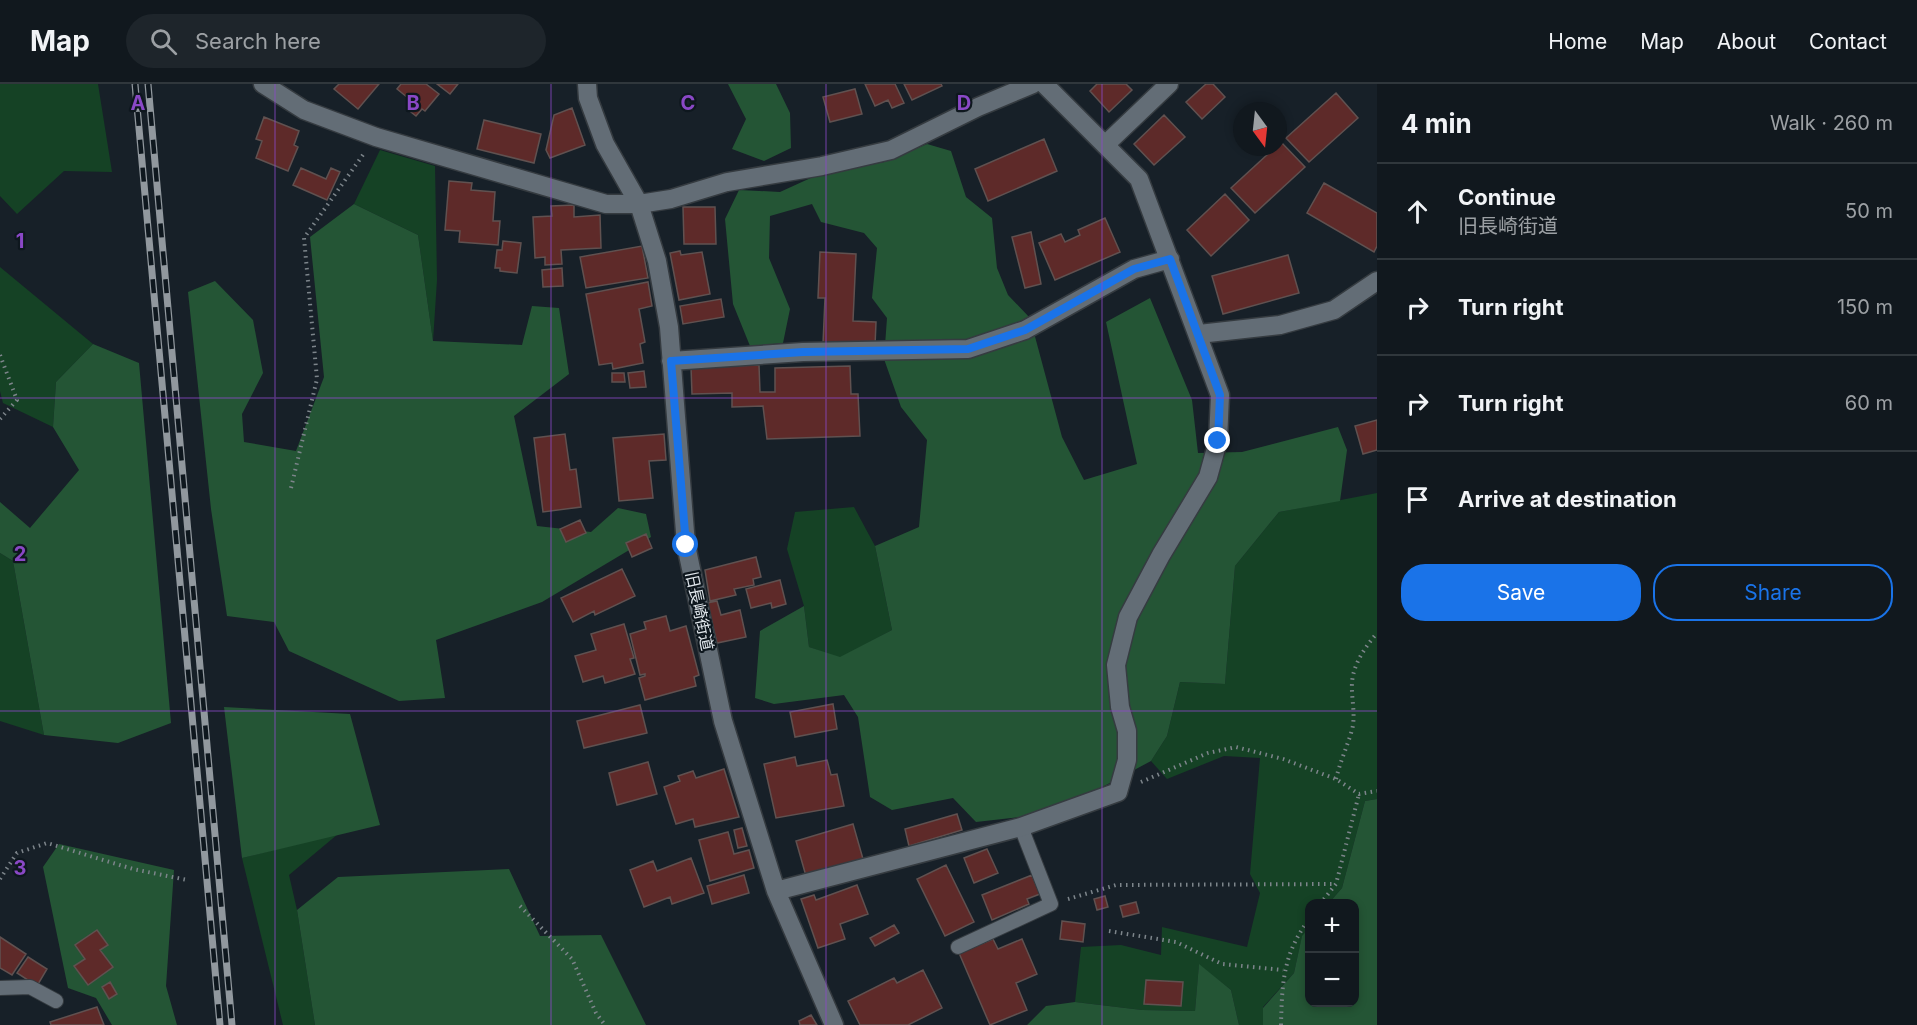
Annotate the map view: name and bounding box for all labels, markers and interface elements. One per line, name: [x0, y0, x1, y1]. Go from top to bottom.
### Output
search box: [126, 14, 546, 68]
text: Map: [30, 24, 90, 58]
icon: search: [147, 25, 180, 58]
text: Search here: [195, 28, 321, 54]
text: Home: [1548, 29, 1607, 54]
text: Map: [1640, 29, 1684, 54]
text: About: [1717, 29, 1776, 54]
text: Contact: [1809, 29, 1887, 54]
text: A: [131, 91, 146, 115]
text: B: [406, 91, 420, 115]
text: C: [681, 91, 695, 115]
text: D: [957, 91, 971, 115]
north arrow: [1233, 102, 1287, 156]
text: 4 min: [1401, 108, 1472, 139]
text: Walk · 260 m: [1770, 111, 1893, 135]
text: Continue: [1458, 184, 1556, 210]
icon: ahead: [1401, 195, 1434, 228]
text: 50 m: [1845, 199, 1893, 223]
text: 旧長崎街道: [1458, 214, 1558, 238]
text: 1: [16, 229, 24, 253]
icon: right: [1401, 291, 1434, 324]
text: Turn right: [1458, 294, 1564, 320]
text: 150 m: [1837, 295, 1893, 319]
icon: right: [1401, 387, 1434, 420]
text: Turn right: [1458, 390, 1564, 416]
text: 60 m: [1845, 391, 1893, 415]
route end: [1204, 427, 1230, 453]
icon: arrive: [1401, 483, 1434, 516]
text: Arrive at destination: [1458, 486, 1677, 512]
route start: [672, 531, 698, 557]
text: 2: [14, 542, 26, 566]
button: Save: [1401, 564, 1641, 621]
button: Share: [1653, 564, 1893, 621]
street label: 旧長崎街道: [682, 570, 718, 652]
text: 3: [14, 856, 26, 880]
map controls: [1305, 899, 1359, 1007]
button: +: [1305, 899, 1359, 953]
button: −: [1305, 953, 1359, 1007]

